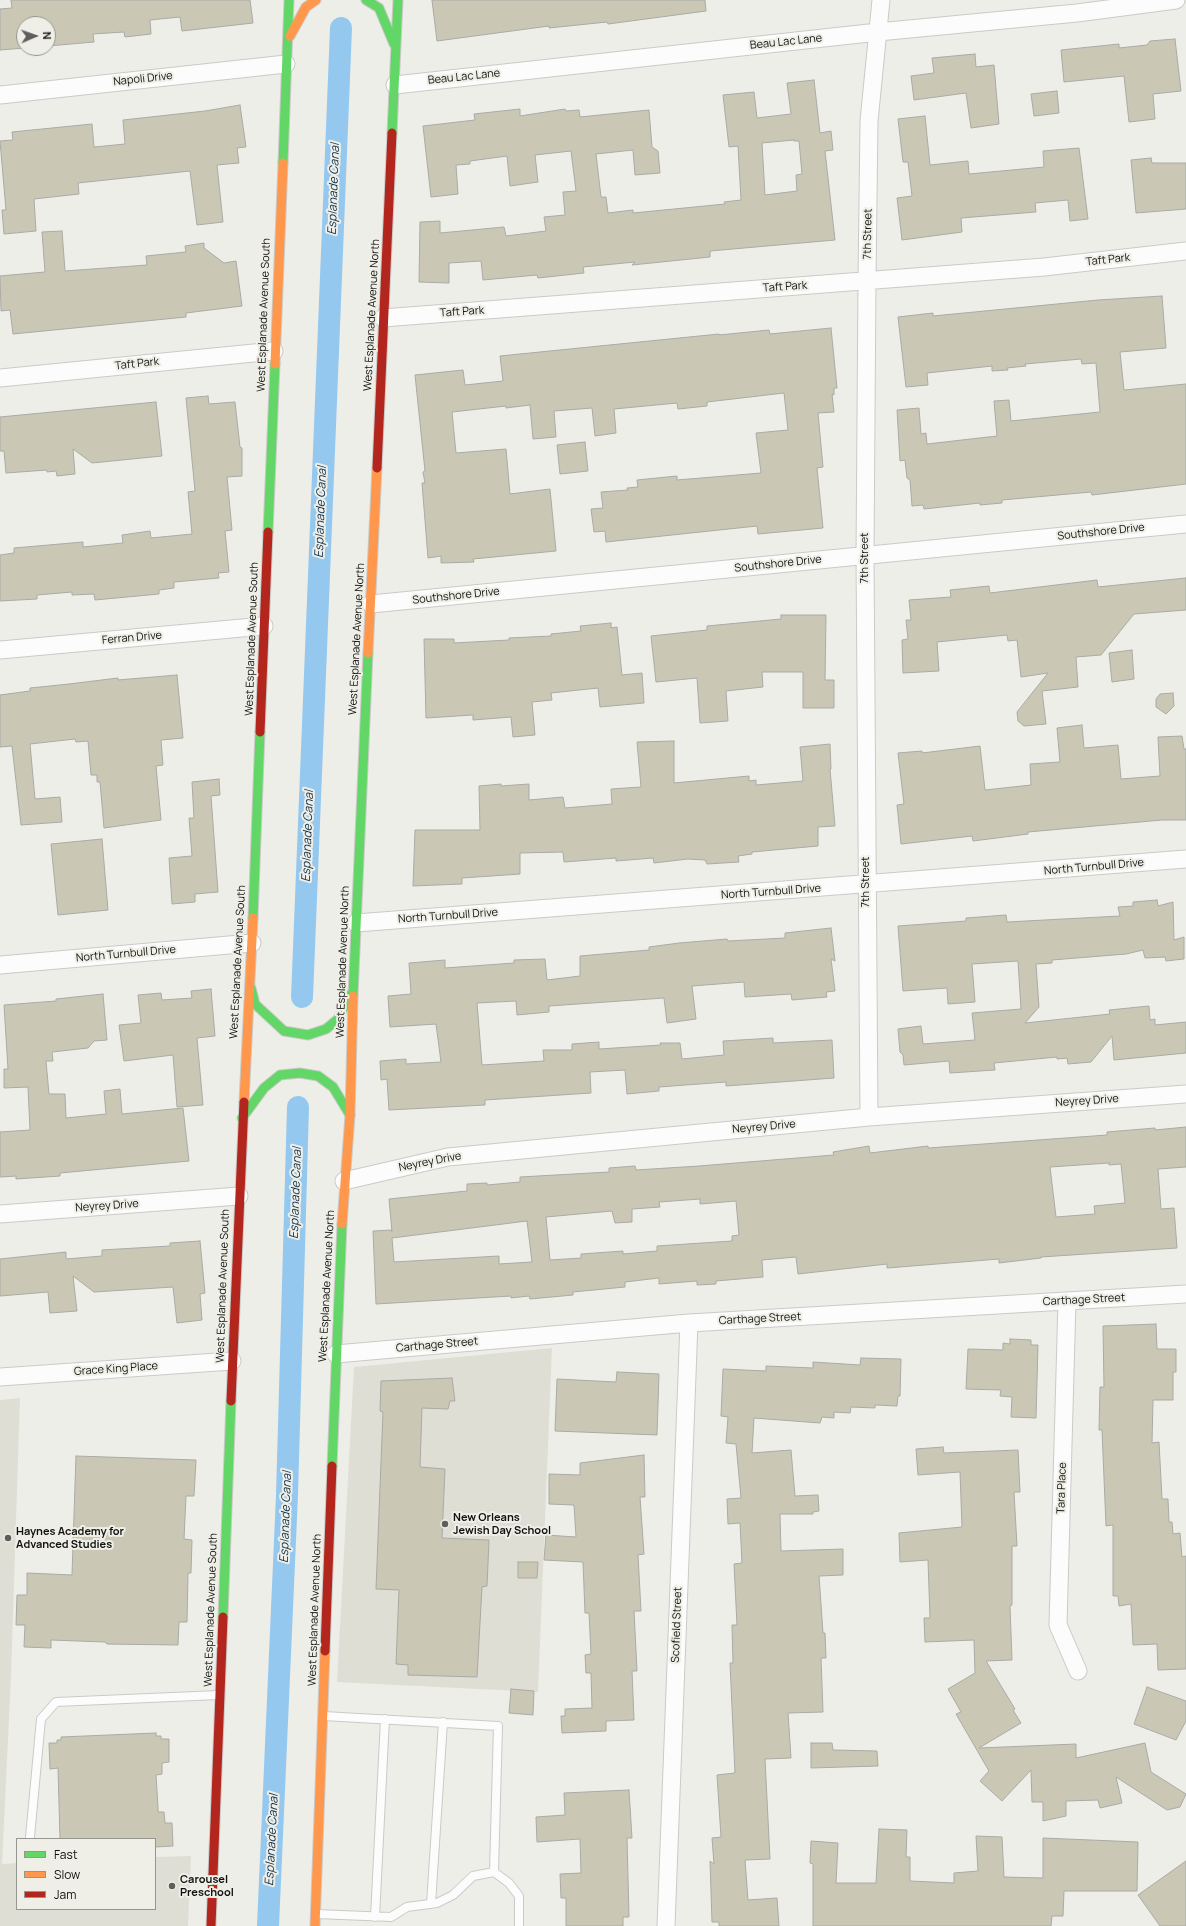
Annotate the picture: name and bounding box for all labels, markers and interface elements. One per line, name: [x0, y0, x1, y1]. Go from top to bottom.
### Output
north arrow: [16, 16, 56, 56]
text: N: [40, 31, 55, 40]
street label: Beau Lac Lane: [749, 32, 823, 52]
street label: Beau Lac Lane: [427, 67, 501, 87]
street label: Napoli Drive: [113, 69, 173, 89]
water label: Esplanade Canal: [325, 143, 343, 235]
street label: 7th Street: [861, 208, 875, 260]
street label: West Esplanade Avenue South: [255, 238, 273, 392]
street label: West Esplanade Avenue North: [361, 239, 383, 391]
street label: Taft Park: [1085, 251, 1131, 269]
street label: Taft Park: [762, 279, 808, 295]
street label: Taft Park: [439, 304, 485, 320]
street label: Taft Park: [114, 355, 160, 373]
water label: Esplanade Canal: [312, 466, 330, 558]
street label: Southshore Drive: [1057, 521, 1145, 543]
street label: 7th Street: [858, 533, 872, 583]
street label: Southshore Drive: [734, 553, 822, 575]
street label: West Esplanade Avenue South: [243, 562, 261, 716]
street label: West Esplanade Avenue North: [346, 563, 368, 715]
street label: Southshore Drive: [412, 585, 500, 607]
street label: Ferran Drive: [102, 629, 162, 647]
water label: Esplanade Canal: [299, 790, 317, 882]
street label: North Turnbull Drive: [1043, 856, 1145, 878]
street label: 7th Street: [859, 857, 873, 907]
street label: North Turnbull Drive: [721, 882, 821, 902]
street label: West Esplanade Avenue South: [227, 885, 249, 1039]
street label: West Esplanade Avenue North: [334, 886, 352, 1038]
street label: North Turnbull Drive: [398, 906, 498, 926]
street label: North Turnbull Drive: [75, 943, 177, 965]
street label: Neyrey Drive: [1055, 1092, 1119, 1110]
street label: Neyrey Drive: [732, 1118, 796, 1136]
water label: Esplanade Canal: [287, 1147, 305, 1239]
street label: Neyrey Drive: [398, 1149, 462, 1175]
street label: Neyrey Drive: [75, 1197, 139, 1215]
street label: West Esplanade Avenue South: [214, 1209, 232, 1363]
street label: West Esplanade Avenue North: [316, 1210, 338, 1362]
street label: Carthage Street: [1042, 1291, 1126, 1309]
street label: Carthage Street: [718, 1310, 802, 1328]
street label: Carthage Street: [395, 1335, 479, 1355]
street label: Grace King Place: [74, 1359, 158, 1379]
street label: Tara Place: [1055, 1462, 1069, 1514]
water label: Esplanade Canal: [277, 1471, 295, 1563]
place label: New Orleans Jewish Day School: [453, 1511, 551, 1537]
marker: New Orleans Jewish Day School: [440, 1519, 450, 1529]
place label: Haynes Academy for Advanced Studies: [16, 1525, 124, 1551]
marker: Haynes Academy for Advanced Studies: [3, 1533, 13, 1543]
street label: West Esplanade Avenue South: [202, 1533, 220, 1687]
street label: West Esplanade Avenue North: [306, 1534, 324, 1686]
street label: Scofield Street: [669, 1587, 685, 1663]
water label: Esplanade Canal: [262, 1794, 282, 1886]
legend: [16, 1838, 156, 1910]
text: Fast: [54, 1846, 78, 1863]
text: Slow: [54, 1866, 80, 1883]
place label: Carousel Preschool: [180, 1873, 234, 1899]
marker: Carousel Preschool: [167, 1881, 177, 1891]
text: Jam: [54, 1886, 76, 1903]

